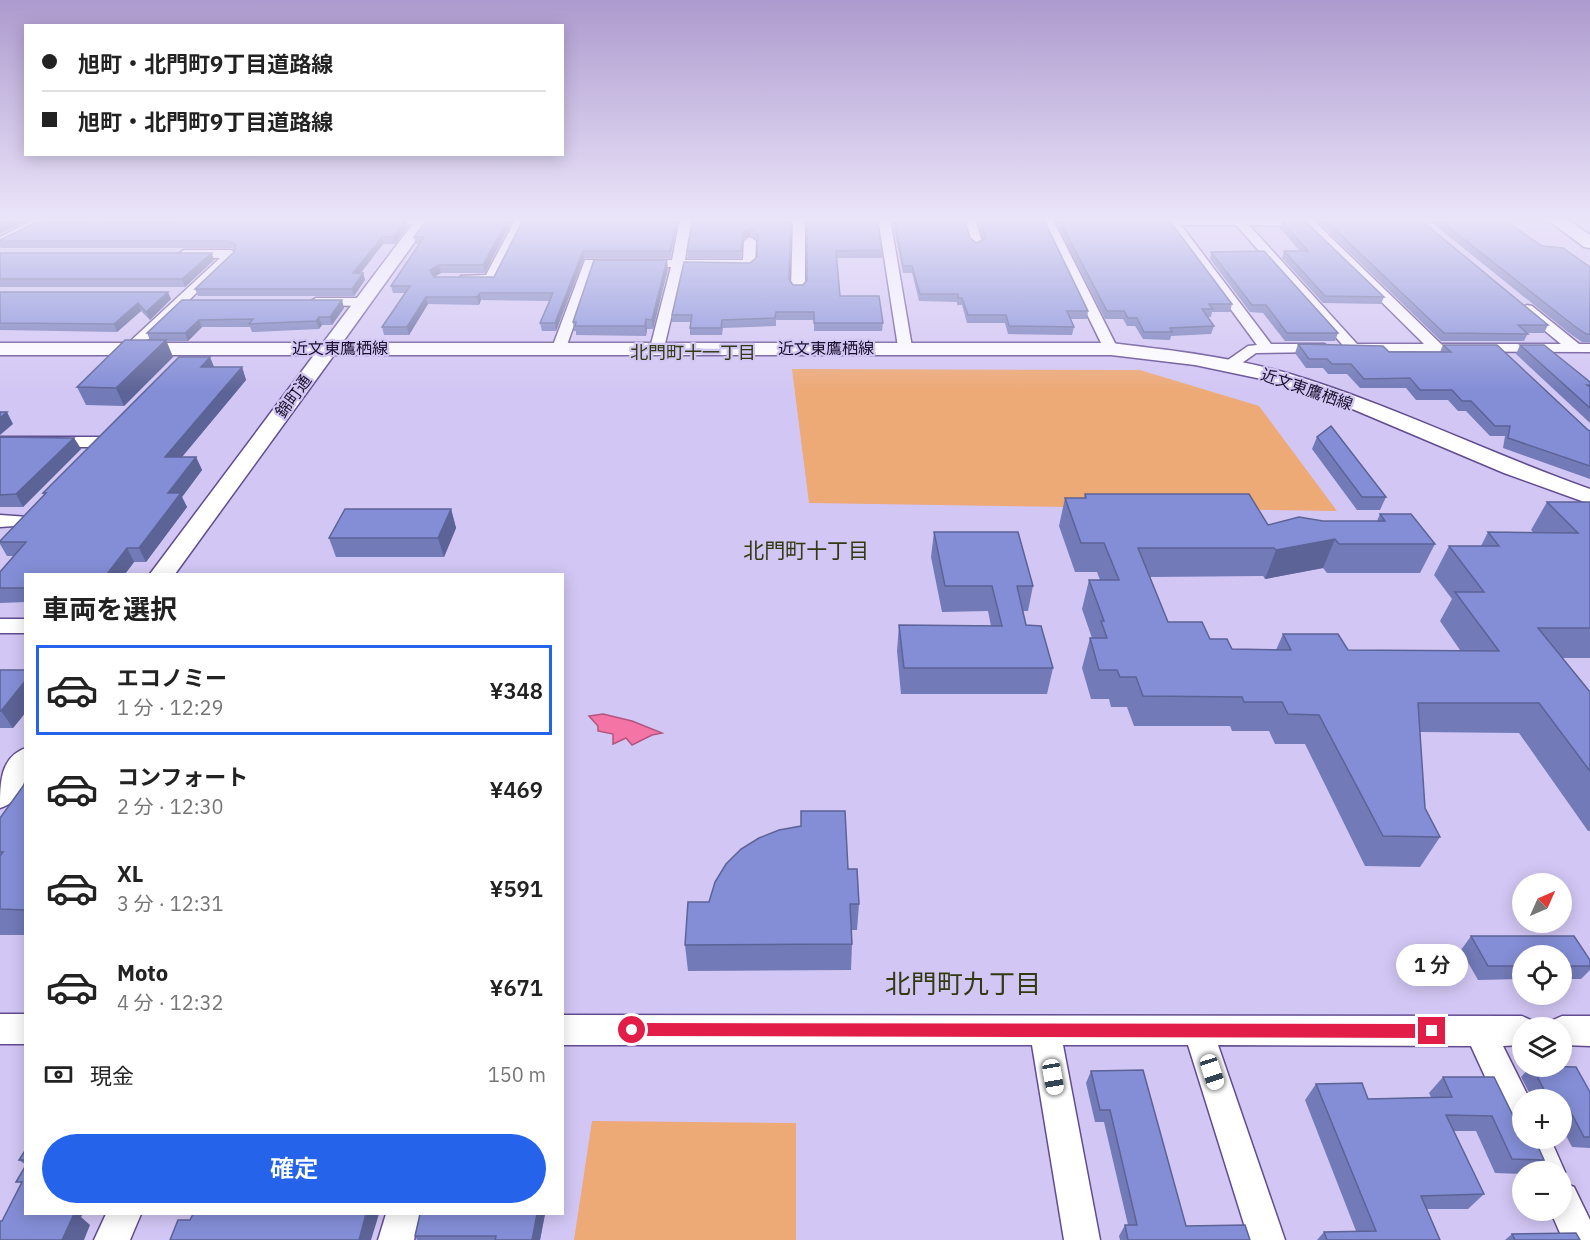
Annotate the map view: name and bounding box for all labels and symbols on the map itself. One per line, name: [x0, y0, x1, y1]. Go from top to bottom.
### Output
street label: 近文東鷹栖線: [292, 338, 388, 358]
street label: 近文東鷹栖線: [778, 338, 874, 358]
district label: 北門町十一丁目: [630, 341, 756, 364]
street label: 近文東鷹栖線: [1258, 364, 1356, 414]
street label: 錦町通: [271, 371, 315, 421]
district label: 北門町十丁目: [743, 536, 869, 564]
north arrow: [1512, 873, 1572, 933]
callout: 1 分: [1396, 944, 1468, 986]
district label: 北門町九丁目: [885, 966, 1041, 1000]
route start: [618, 1016, 645, 1043]
route end: [1418, 1017, 1445, 1044]
car: [1198, 1052, 1226, 1092]
car: [1041, 1058, 1065, 1096]

